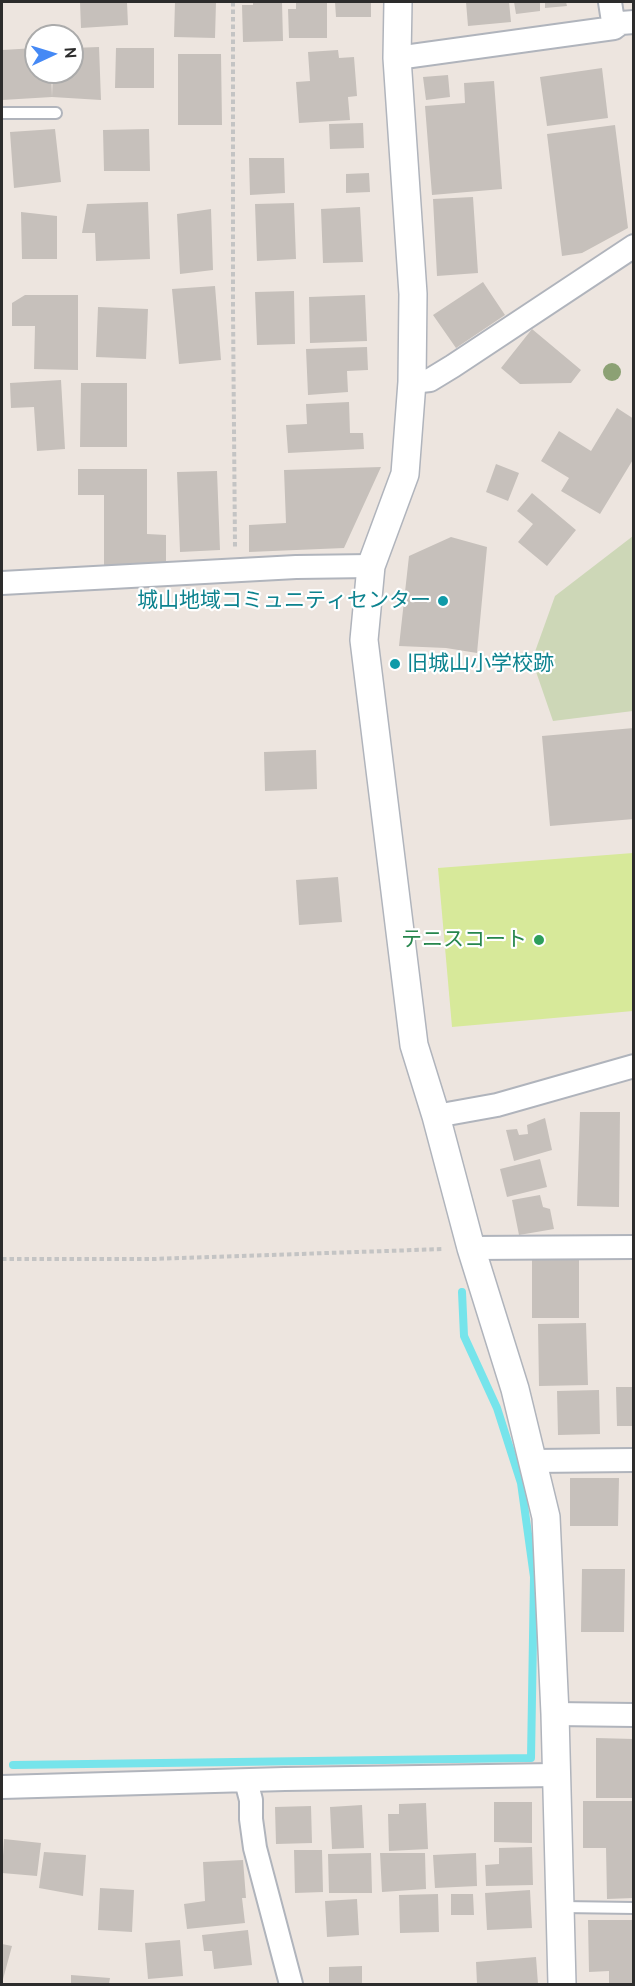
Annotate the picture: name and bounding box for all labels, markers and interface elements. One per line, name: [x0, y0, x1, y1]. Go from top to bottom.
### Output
north arrow: [24, 24, 84, 84]
text: N: [61, 47, 80, 59]
place label: 城山地域コミュニティセンター: [137, 588, 431, 614]
marker: 城山地域コミュニティセンター: [436, 594, 450, 608]
place label: 旧城山小学校跡: [407, 651, 554, 677]
marker: 旧城山小学校跡: [388, 657, 402, 671]
place label: テニスコート: [401, 927, 527, 953]
marker: テニスコート: [532, 933, 546, 947]

